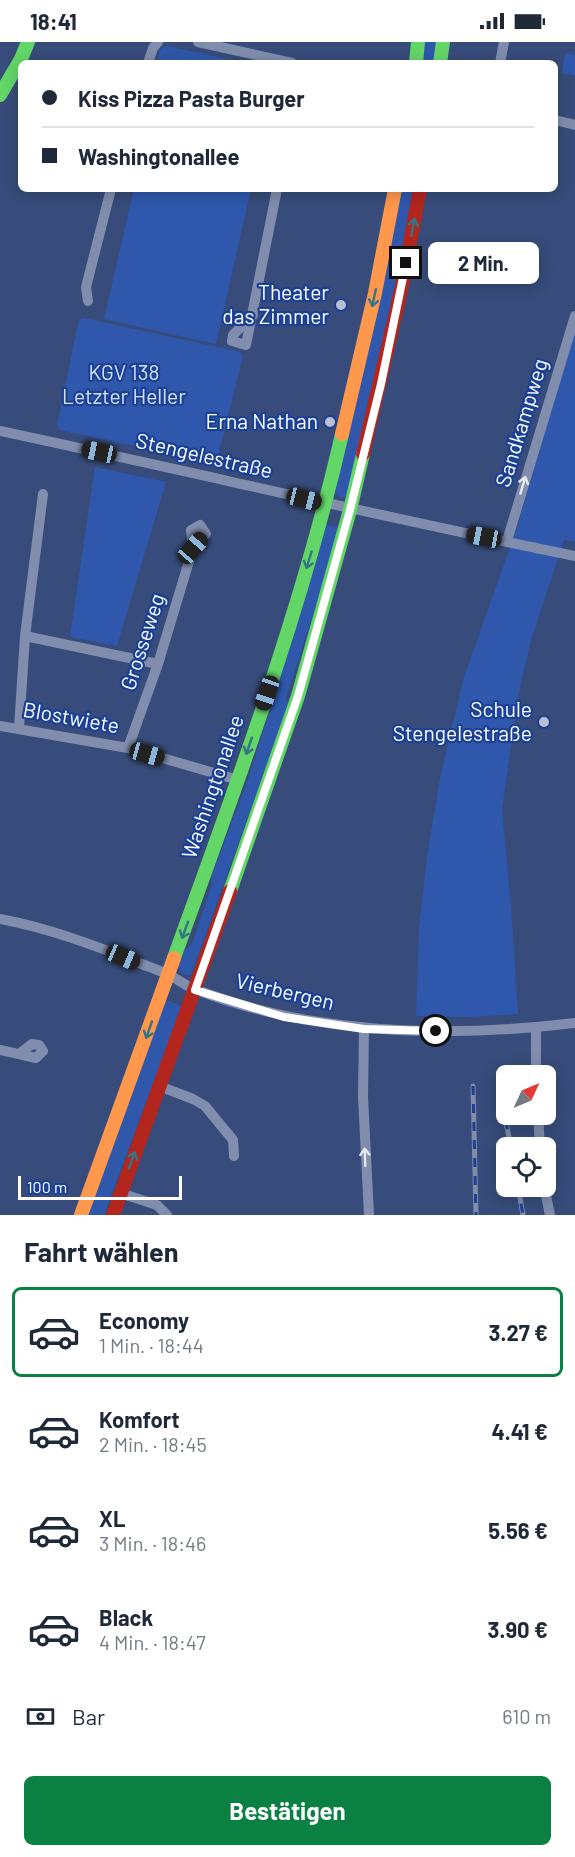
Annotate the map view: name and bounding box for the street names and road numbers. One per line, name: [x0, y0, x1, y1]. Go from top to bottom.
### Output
street label: Sandkampweg: [489, 355, 552, 490]
street label: Stengelestraße: [134, 427, 275, 482]
street label: Grosseweg: [114, 590, 169, 693]
street label: Blostwiete: [21, 696, 121, 737]
street label: Washingtonallee: [175, 711, 248, 862]
street label: Vierbergen: [234, 967, 337, 1014]

